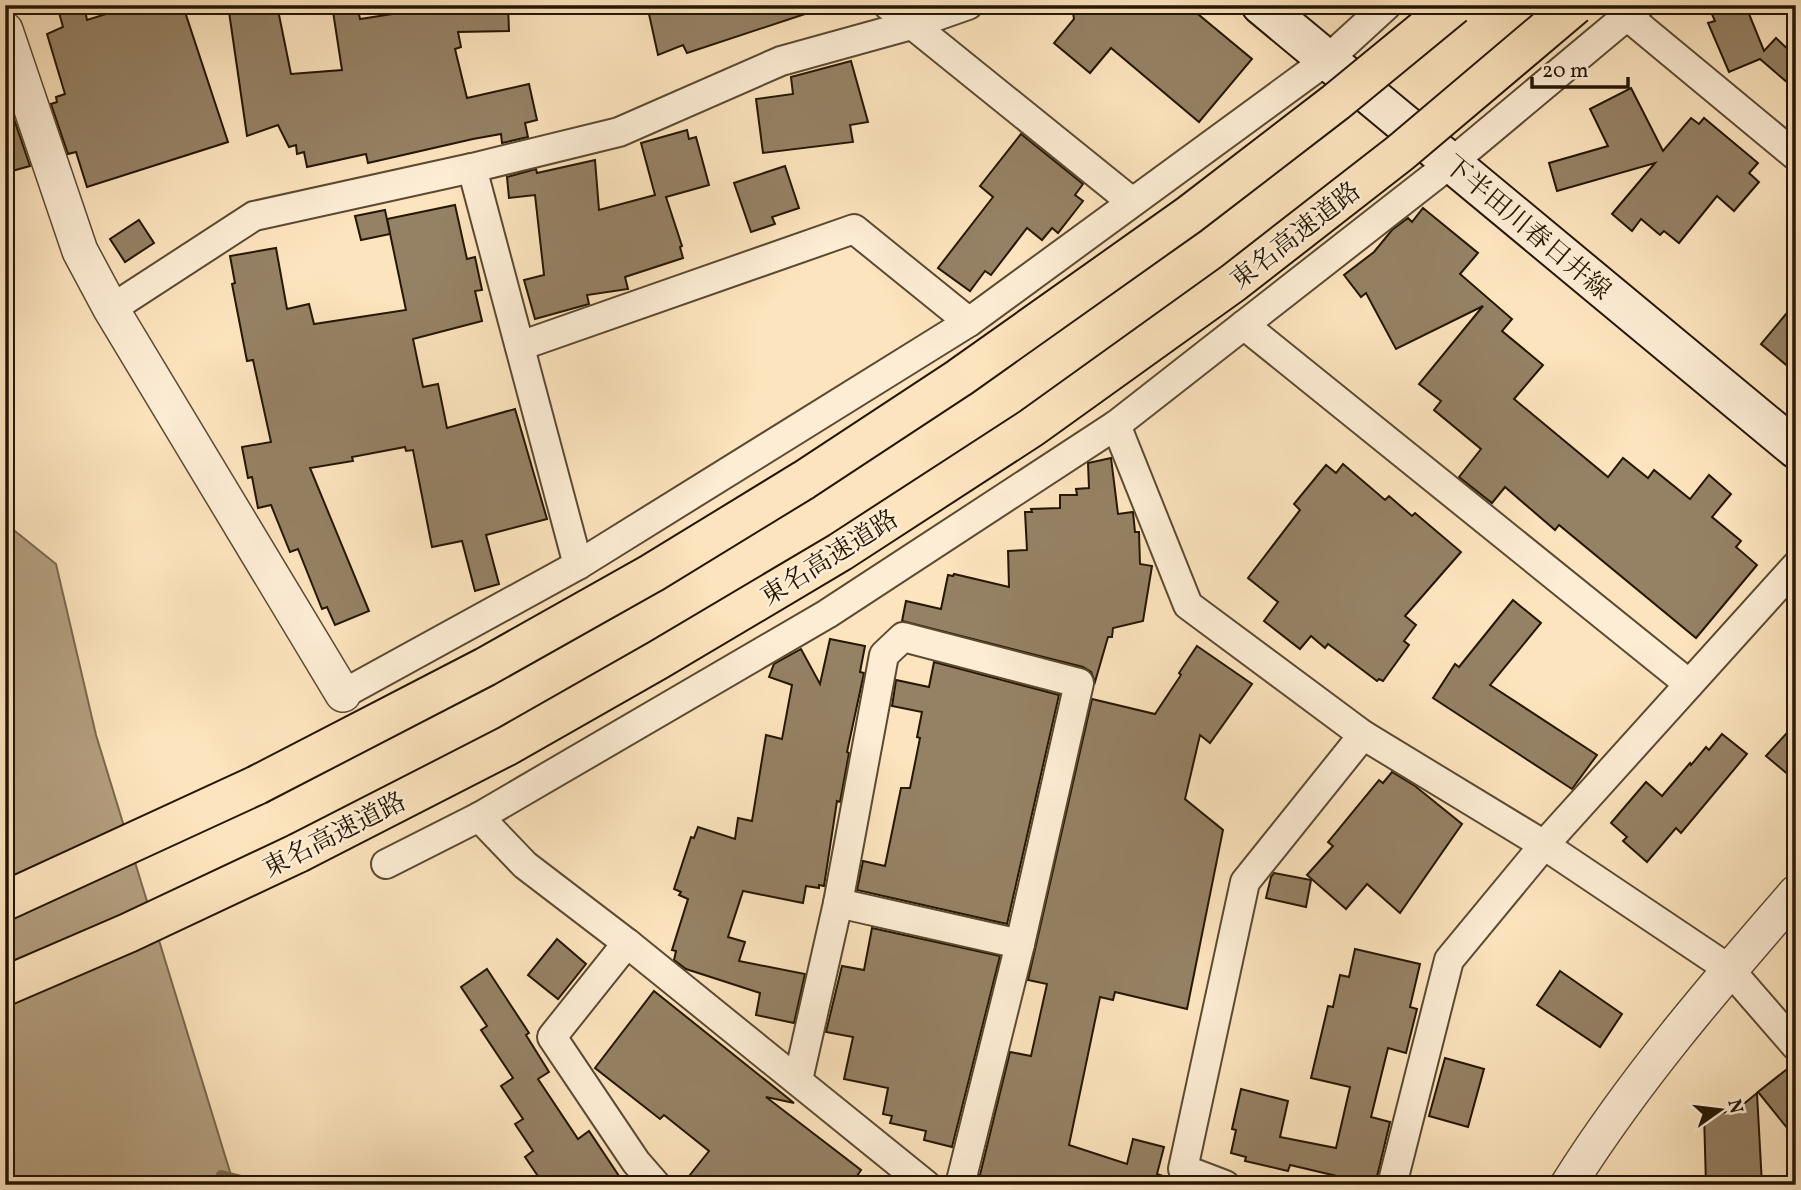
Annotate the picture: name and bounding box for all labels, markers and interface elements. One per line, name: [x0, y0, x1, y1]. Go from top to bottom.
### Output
scale bar: [1532, 46, 1628, 90]
text: 20 m: [1542, 57, 1588, 86]
street label: 下半田川春日井線: [1435, 148, 1618, 309]
street label: 東名高速道路: [1224, 174, 1369, 299]
street label: 東名高速道路: [754, 502, 906, 615]
street label: 東名高速道路: [257, 784, 413, 887]
north arrow: [1686, 1074, 1756, 1144]
text: N: [1720, 1097, 1749, 1116]

